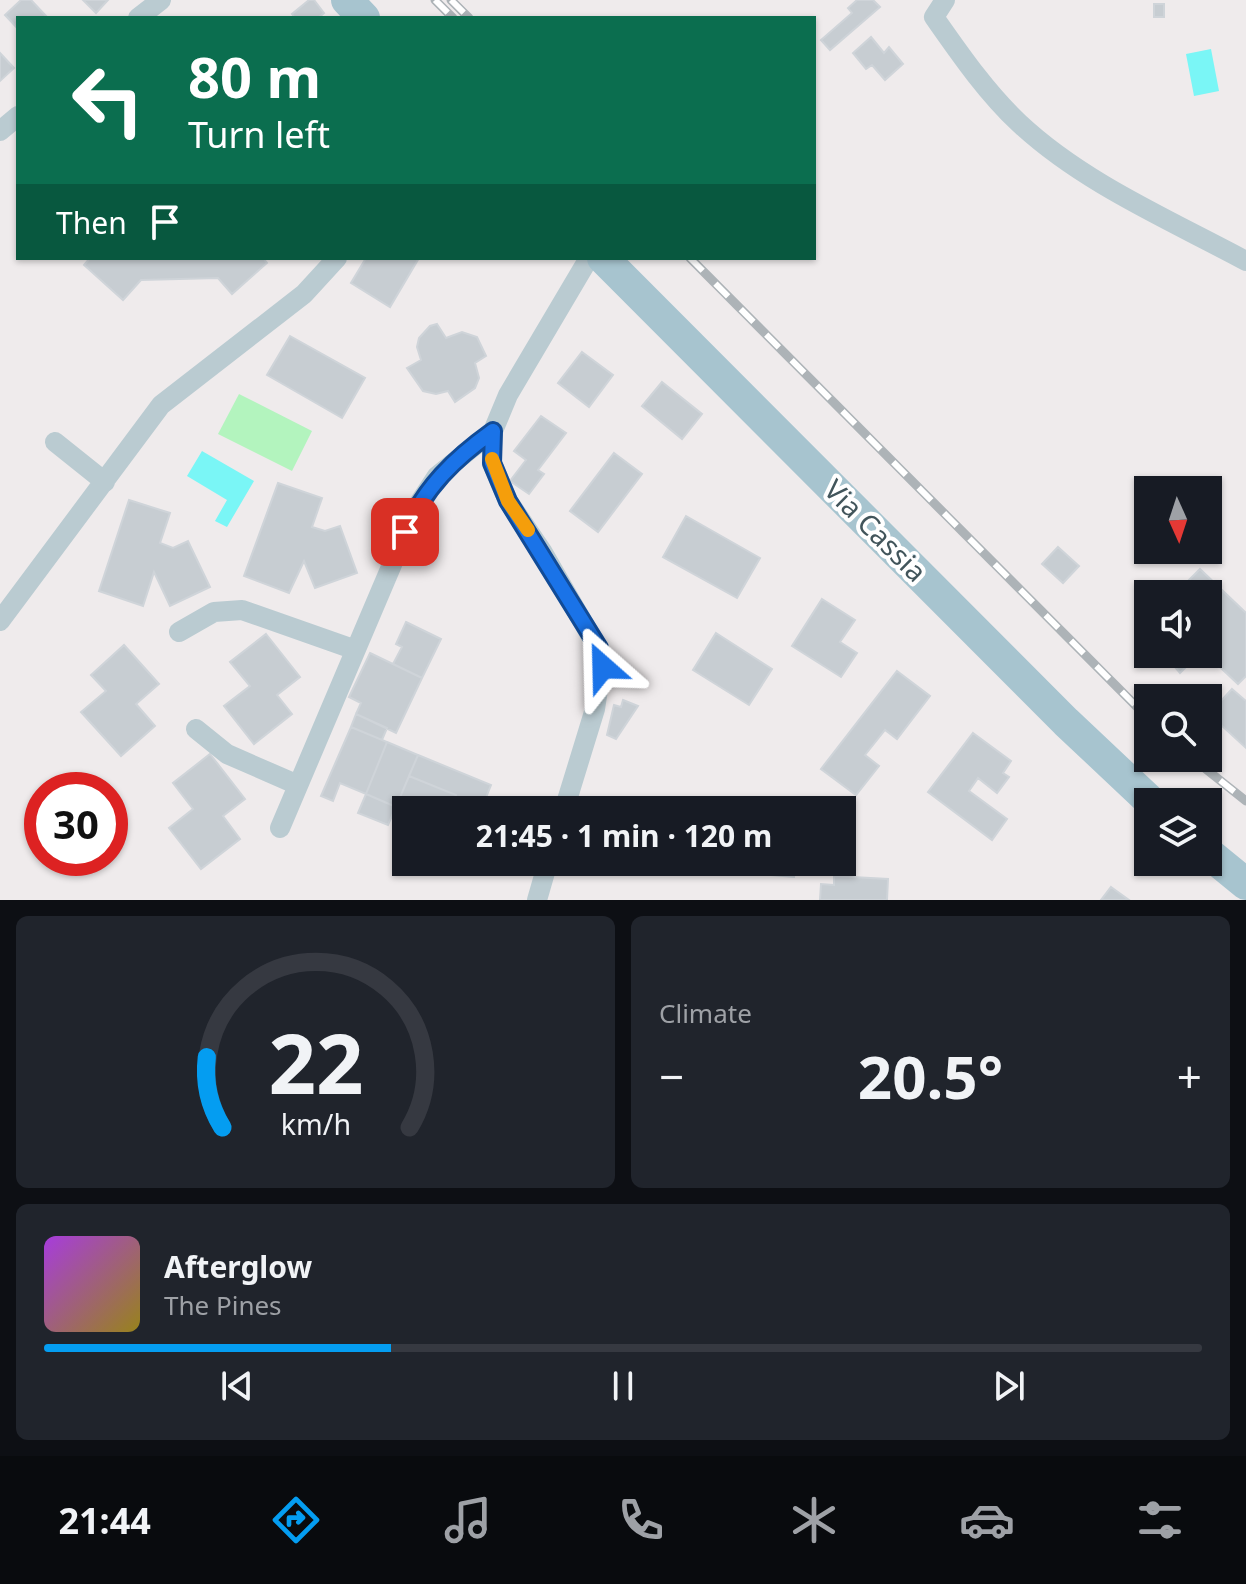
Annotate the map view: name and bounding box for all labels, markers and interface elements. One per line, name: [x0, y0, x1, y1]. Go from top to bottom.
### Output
text: 80 m: [188, 38, 321, 114]
icon: left: [56, 48, 160, 152]
text: Turn left: [188, 110, 330, 159]
icon: arrive: [143, 200, 187, 244]
text: Then: [56, 202, 127, 243]
street label: Via Cassia: [817, 471, 935, 589]
north arrow: [1134, 476, 1222, 564]
map controls: [1134, 476, 1222, 876]
pin: [371, 498, 439, 566]
icon: arrive: [383, 510, 427, 554]
button: sound: [1134, 580, 1222, 668]
position arrow: [561, 625, 645, 709]
button: search: [1134, 684, 1222, 772]
speed limit sign: 30: [24, 772, 128, 876]
button: layers: [1134, 788, 1222, 876]
text: 21:45 · 1 min · 120 m: [476, 815, 772, 856]
text: Climate: [659, 995, 752, 1031]
text: 22: [268, 1005, 363, 1118]
text: 20.5°: [858, 1035, 1003, 1117]
text: −: [659, 1046, 684, 1106]
text: +: [1177, 1046, 1202, 1106]
text: km/h: [280, 1104, 351, 1143]
text: Afterglow: [164, 1246, 312, 1287]
text: The Pines: [164, 1287, 282, 1323]
icon: previous: [215, 1364, 259, 1408]
icon: pause: [601, 1364, 645, 1408]
icon: next: [987, 1364, 1031, 1408]
icon: directions: [268, 1492, 324, 1548]
icon: music: [440, 1492, 496, 1548]
icon: phone: [613, 1492, 669, 1548]
icon: climate: [786, 1492, 842, 1548]
icon: car: [959, 1492, 1015, 1548]
icon: filters: [1132, 1492, 1188, 1548]
text: 21:44: [58, 1496, 151, 1545]

